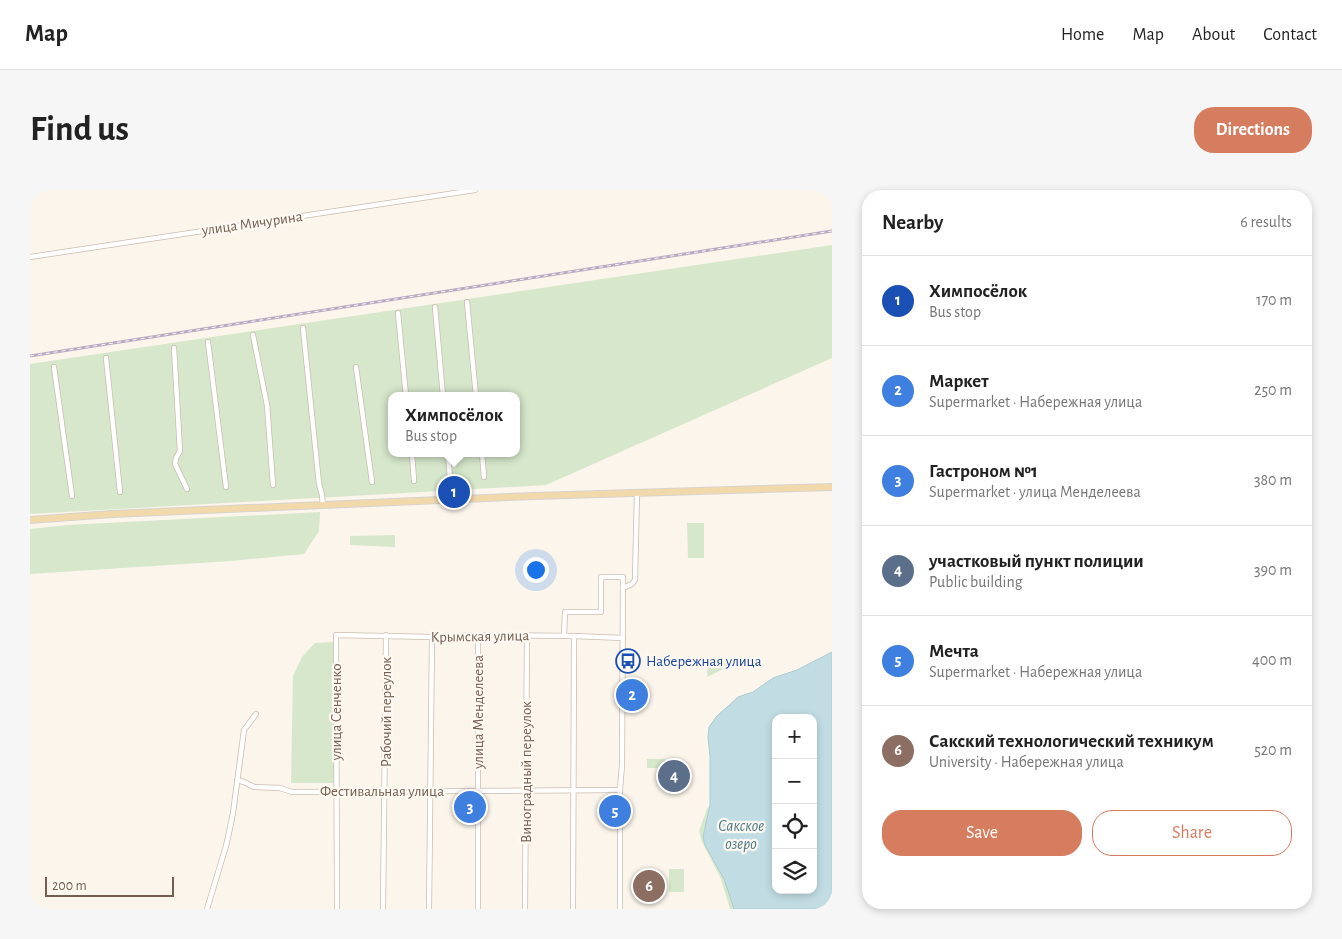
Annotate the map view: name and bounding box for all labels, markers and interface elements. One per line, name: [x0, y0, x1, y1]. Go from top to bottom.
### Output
text: Map: [25, 22, 68, 46]
text: Home: [1061, 26, 1104, 44]
text: Map: [1132, 26, 1164, 44]
text: About: [1192, 26, 1235, 44]
text: Contact: [1263, 26, 1317, 44]
button: Directions: [1194, 107, 1312, 153]
text: Find us: [30, 112, 129, 147]
street label: улица Мичурина: [200, 209, 304, 238]
text: Nearby: [882, 212, 943, 233]
text: 6 results: [1240, 214, 1292, 230]
text: Химпосёлок: [929, 282, 1027, 301]
text: 1: [895, 292, 901, 308]
text: 170 m: [1256, 292, 1292, 308]
text: Bus stop: [929, 304, 981, 320]
text: Маркет: [929, 372, 989, 391]
text: 2: [894, 382, 902, 398]
text: 250 m: [1254, 382, 1292, 398]
popup: [388, 392, 520, 457]
text: Supermarket · Набережная улица: [929, 394, 1142, 410]
text: Химпосёлок: [405, 406, 503, 425]
text: Bus stop: [405, 428, 457, 444]
text: Гастроном №1: [929, 462, 1038, 481]
text: 3: [895, 472, 901, 488]
text: 380 m: [1254, 472, 1292, 488]
pin: 1: [438, 473, 470, 511]
text: Supermarket · улица Менделеева: [929, 484, 1141, 500]
text: участковый пункт полиции: [929, 552, 1144, 571]
your location: [523, 557, 549, 583]
text: 4: [894, 562, 902, 578]
text: 390 m: [1254, 562, 1292, 578]
text: Public building: [929, 574, 1023, 590]
street label: Крымская улица: [431, 628, 530, 645]
text: Мечта: [929, 642, 979, 661]
bus stop icon: Набережная улица: [615, 648, 641, 674]
text: 5: [895, 652, 901, 668]
text: 400 m: [1252, 652, 1292, 668]
place label: Набережная улица: [646, 654, 762, 669]
street label: улица Менделеева: [471, 655, 486, 770]
street label: Рабочий переулок: [379, 657, 394, 767]
street label: улица Сенченко: [329, 664, 344, 761]
text: Supermarket · Набережная улица: [929, 664, 1142, 680]
pin: 2: [616, 676, 648, 714]
street label: Виноградный переулок: [519, 701, 534, 843]
map controls: [772, 714, 817, 894]
button: +: [772, 714, 817, 759]
text: Сакский технологический техникум: [929, 732, 1214, 751]
text: 6: [894, 742, 902, 758]
text: 520 m: [1254, 742, 1292, 758]
text: University · Набережная улица: [929, 754, 1124, 770]
pin: 4: [658, 757, 690, 795]
button: −: [772, 759, 817, 804]
street label: Фестивальная улица: [320, 784, 444, 799]
pin: 3: [454, 788, 486, 826]
pin: 5: [599, 792, 631, 830]
button: locate: [772, 804, 817, 849]
button: Save: [882, 810, 1082, 856]
button: Share: [1092, 810, 1292, 856]
water label: Сакское озеро: [718, 818, 764, 853]
button: layers: [772, 849, 817, 894]
pin: 6: [633, 867, 665, 905]
scale bar: [45, 874, 174, 897]
text: 200 m: [52, 879, 87, 893]

